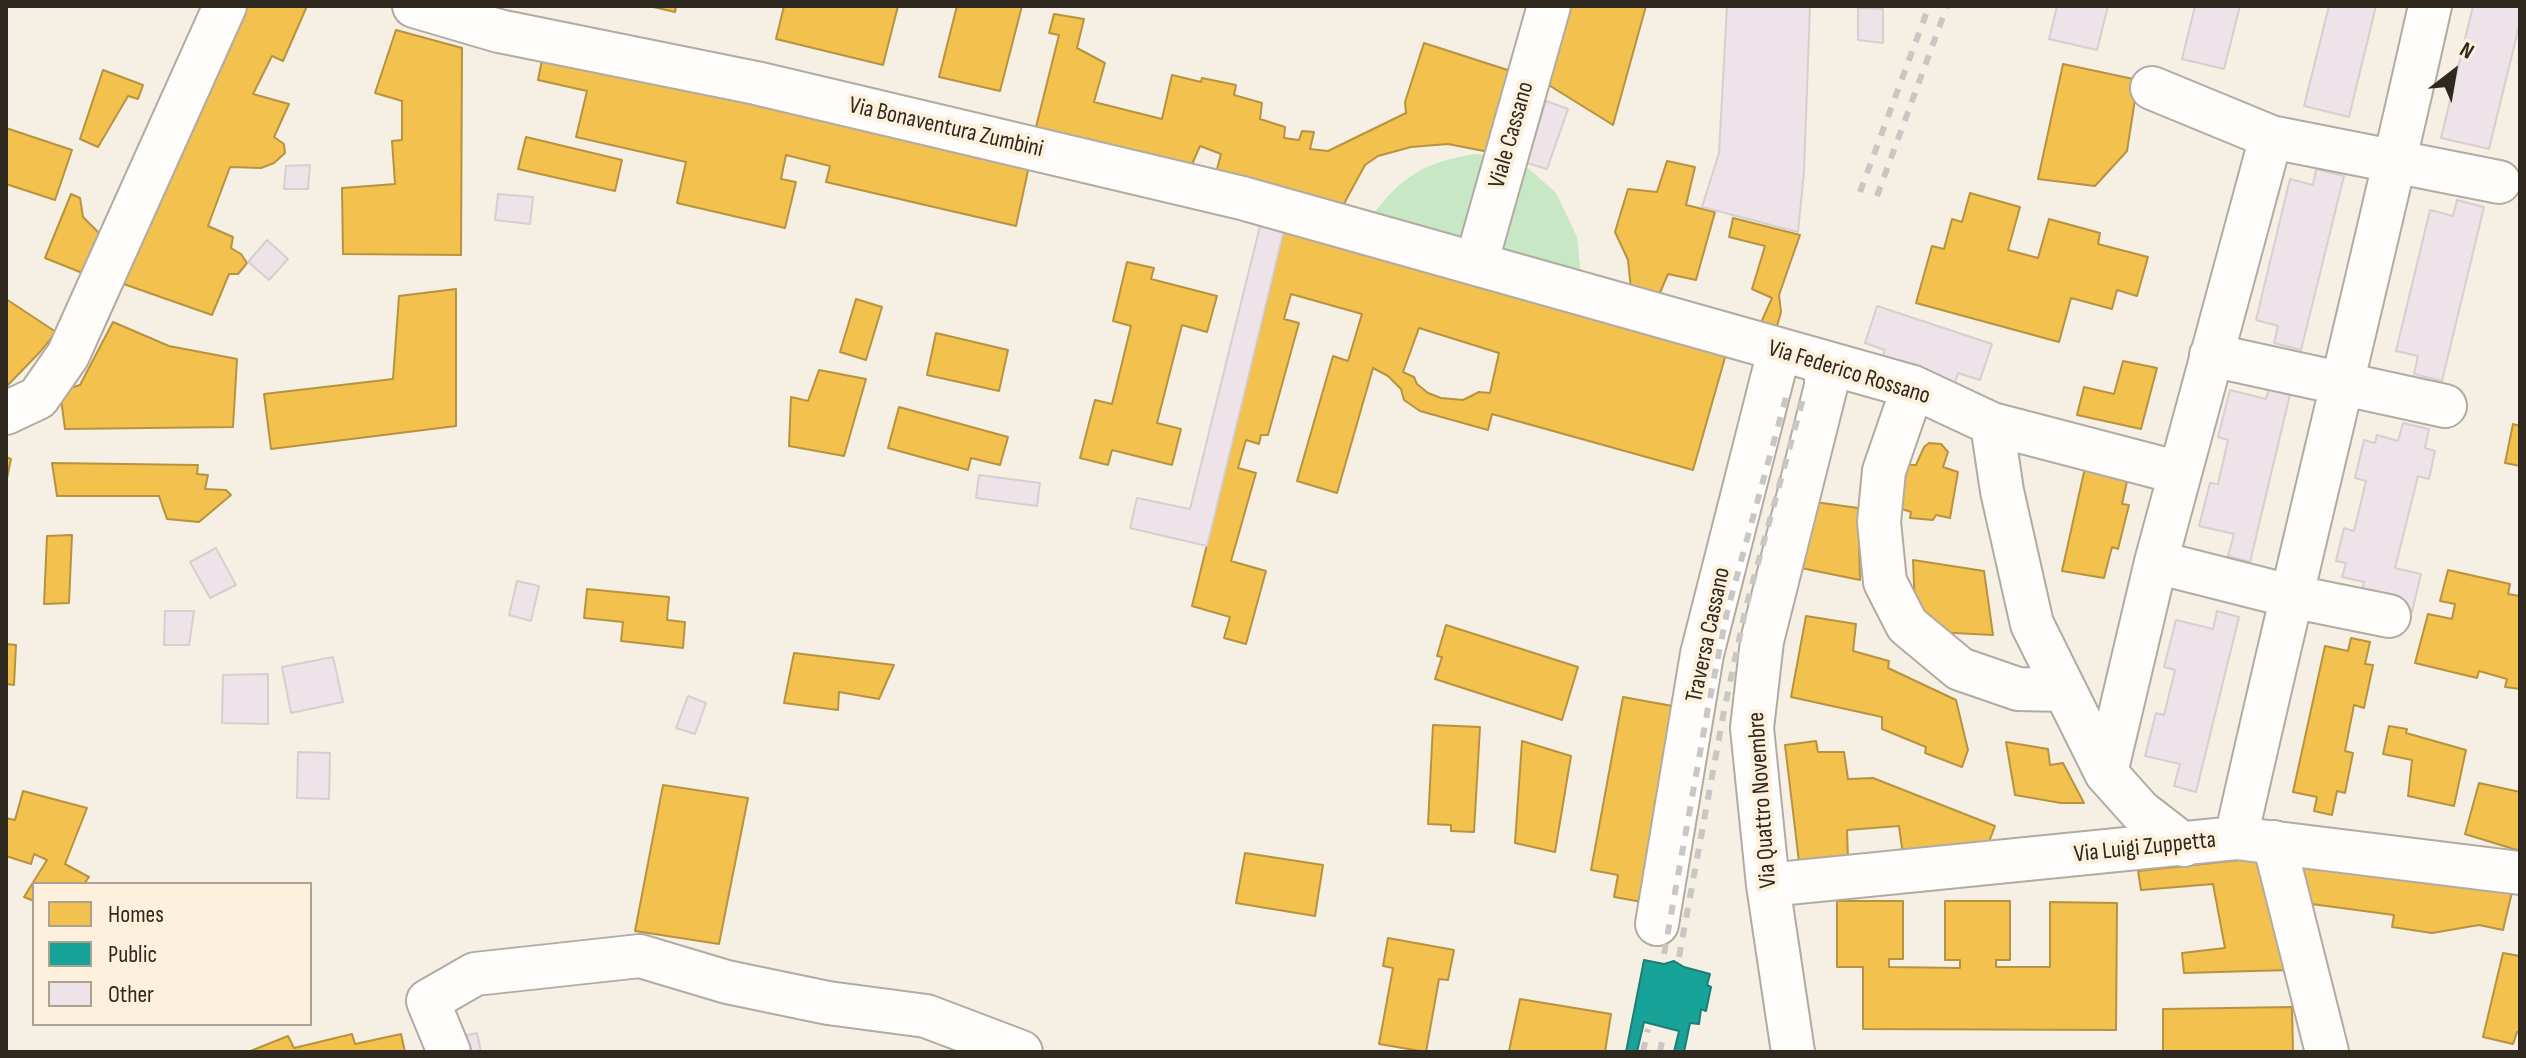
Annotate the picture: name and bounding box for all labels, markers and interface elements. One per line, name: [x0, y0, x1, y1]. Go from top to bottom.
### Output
north arrow: [2414, 32, 2494, 112]
text: N: [2455, 36, 2479, 66]
street label: Viale Cassano: [1483, 79, 1541, 191]
street label: Via Bonaventura Zumbini: [846, 92, 1046, 164]
street label: Via Federico Rossano: [1764, 335, 1934, 411]
street label: Traversa Cassano: [1681, 565, 1737, 705]
street label: Via Quattro Novembre: [1742, 711, 1784, 889]
street label: Via Luigi Zuppetta: [2073, 826, 2217, 870]
legend: [32, 882, 312, 1026]
text: Homes: [108, 900, 164, 929]
text: Public: [108, 940, 157, 969]
text: Other: [108, 980, 154, 1009]

